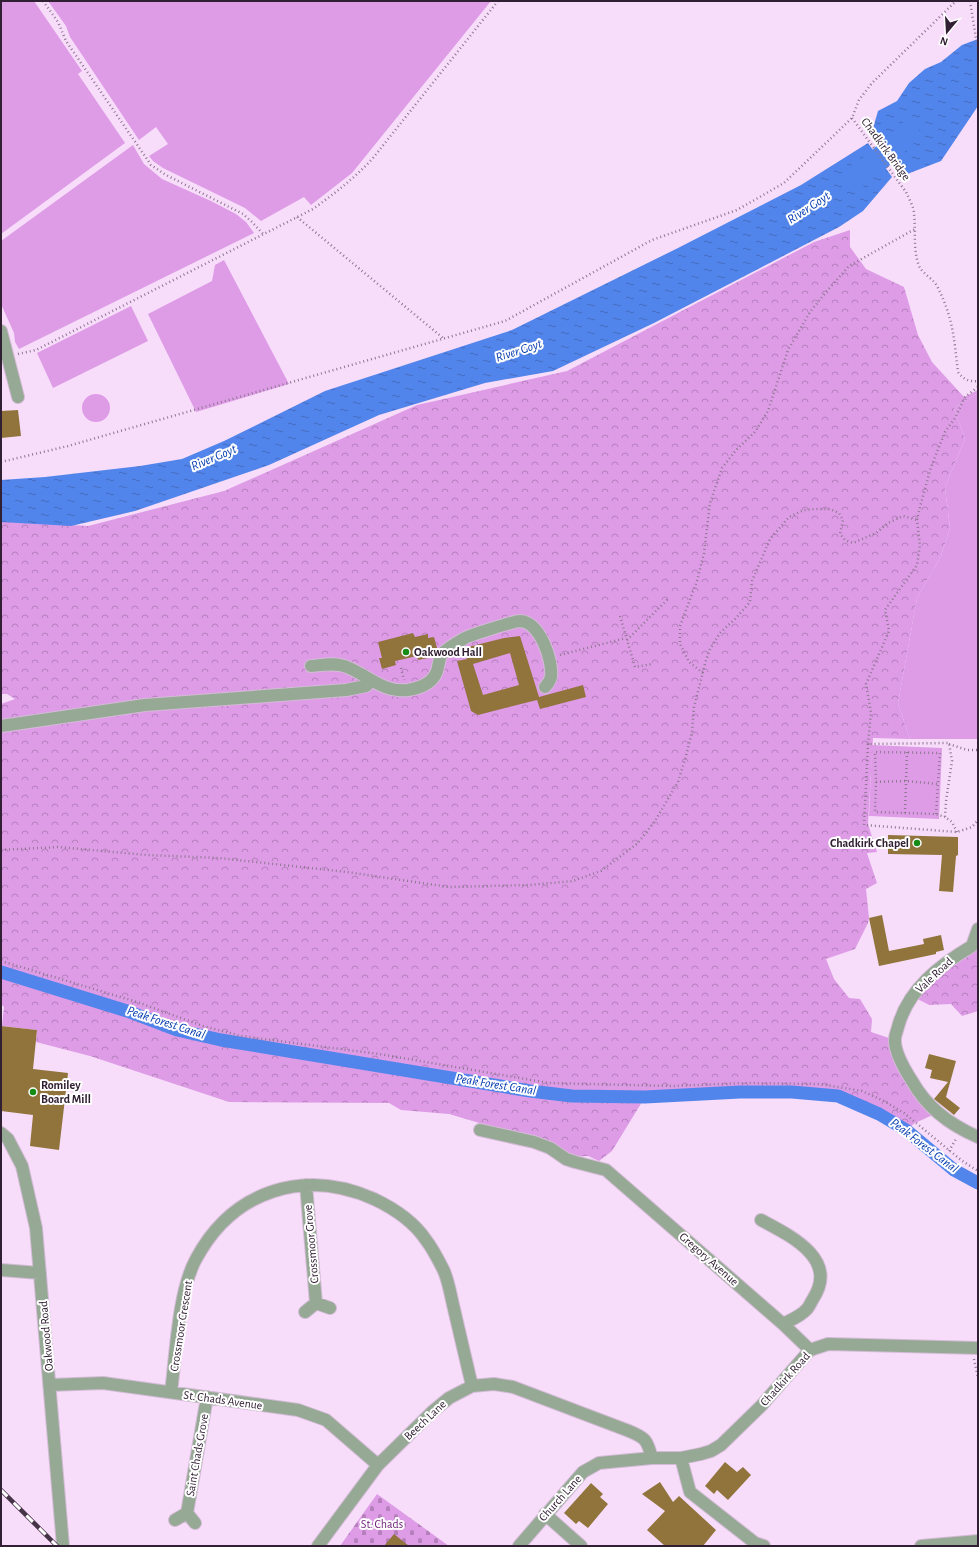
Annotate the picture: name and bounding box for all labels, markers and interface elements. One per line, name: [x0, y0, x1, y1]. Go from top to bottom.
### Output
north arrow: [927, 12, 967, 52]
text: N: [939, 35, 949, 47]
street label: Chadkirk Bridge: [859, 115, 913, 183]
water label: River Goyt: [785, 189, 833, 226]
water label: River Goyt: [494, 337, 544, 365]
water label: River Goyt: [189, 442, 239, 473]
place label: Oakwood Hall: [414, 646, 482, 658]
marker: Oakwood Hall: [401, 647, 411, 657]
place label: Chadkirk Chapel: [830, 837, 909, 849]
marker: Chadkirk Chapel: [912, 838, 922, 848]
street label: Vale Road: [913, 955, 955, 995]
water label: Peak Forest Canal: [125, 1004, 207, 1042]
water label: Peak Forest Canal: [455, 1072, 537, 1098]
place label: Romiley Board Mill: [41, 1079, 91, 1105]
marker: Romiley Board Mill: [28, 1087, 38, 1097]
water label: Peak Forest Canal: [888, 1116, 960, 1176]
street label: Crossmoor Grove: [302, 1204, 320, 1284]
street label: Gregory Avenue: [676, 1230, 741, 1289]
street label: Crossmoor Crescent: [168, 1280, 194, 1372]
street label: Oakwood Road: [37, 1300, 55, 1372]
street label: Chadkirk Road: [758, 1350, 812, 1408]
street label: St. Chads Avenue: [183, 1389, 263, 1411]
street label: Beech Lane: [402, 1398, 448, 1442]
street label: Saint Chads Grove: [184, 1413, 210, 1497]
street label: Church Lane: [536, 1473, 584, 1523]
park label: St. Chads: [361, 1518, 403, 1530]

